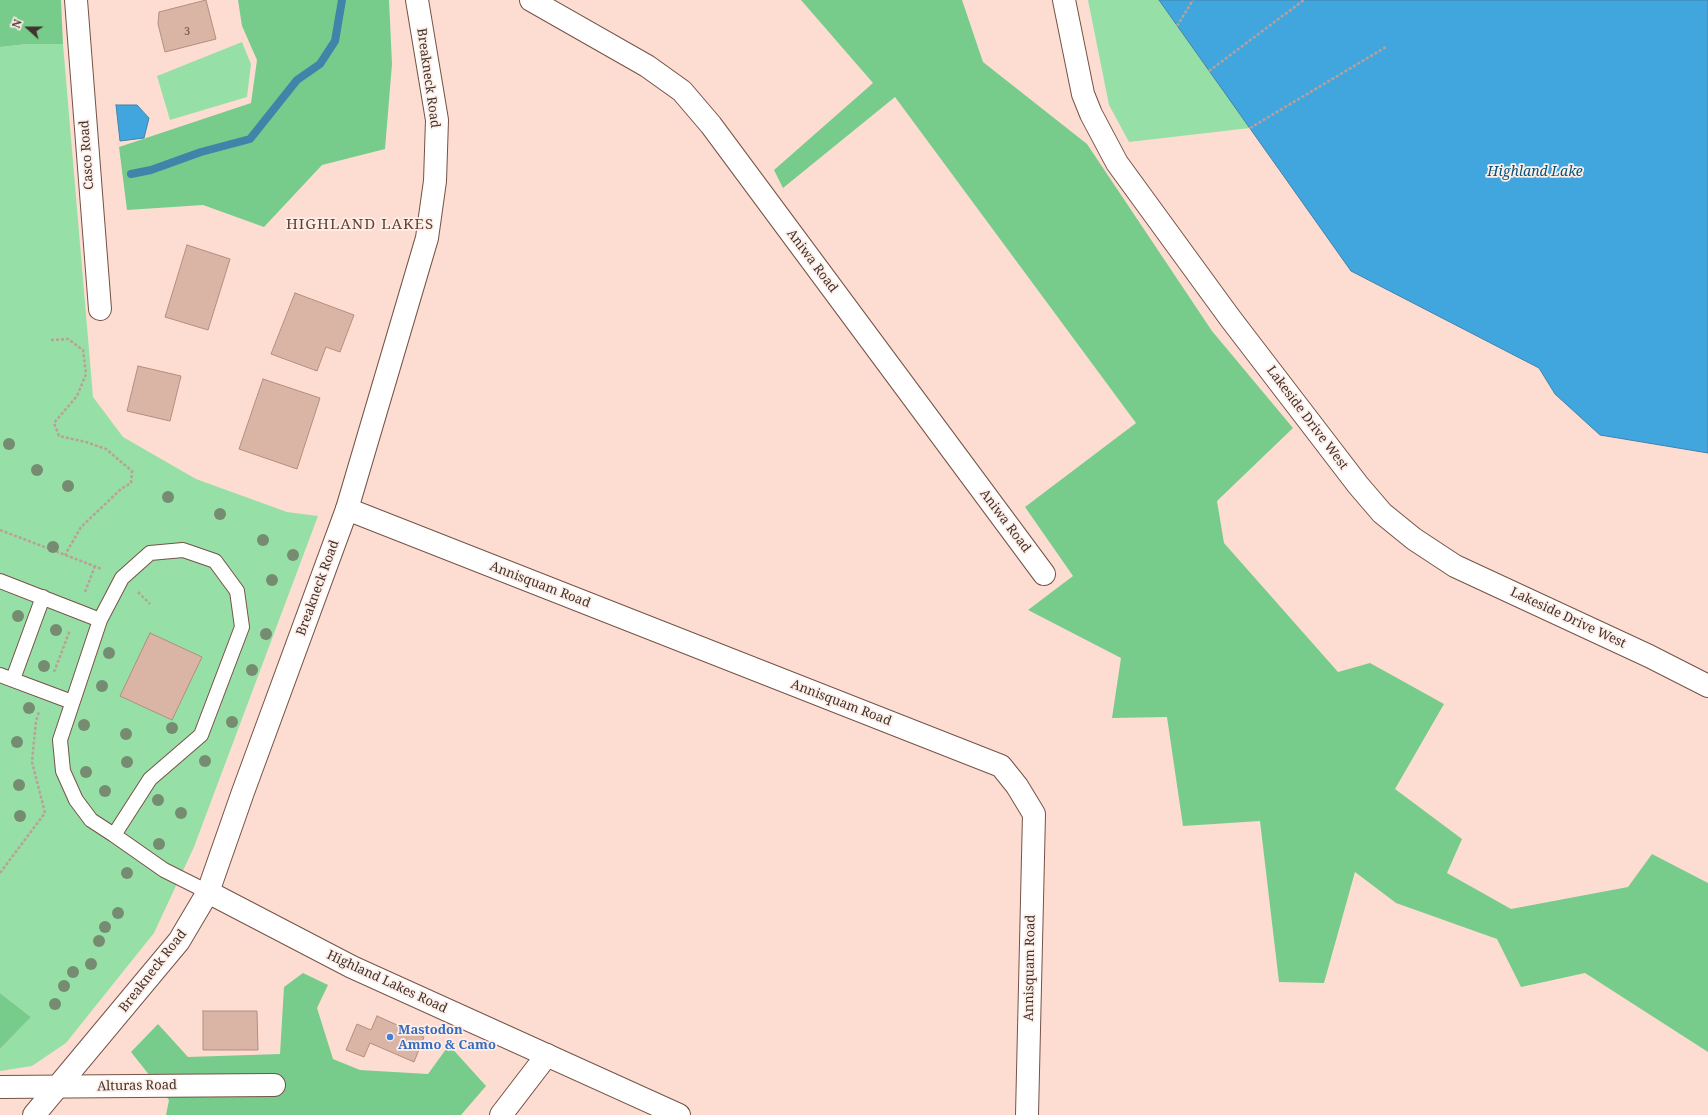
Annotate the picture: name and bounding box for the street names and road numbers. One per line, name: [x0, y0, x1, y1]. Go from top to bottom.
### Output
street label: Breakneck Road: [413, 27, 443, 129]
street label: Casco Road: [77, 120, 97, 190]
street label: Aniwa Road: [783, 226, 841, 296]
street label: Lakeside Drive West: [1263, 363, 1351, 473]
street label: Aniwa Road: [976, 486, 1034, 556]
street label: Breakneck Road: [293, 538, 343, 638]
street label: Annisquam Road: [487, 559, 593, 611]
street label: Lakeside Drive West: [1508, 584, 1628, 652]
street label: Annisquam Road: [788, 677, 894, 729]
street label: Annisquam Road: [1021, 915, 1039, 1021]
street label: Breakneck Road: [116, 927, 190, 1015]
street label: Highland Lakes Road: [324, 947, 450, 1017]
street label: Alturas Road: [97, 1078, 177, 1094]

